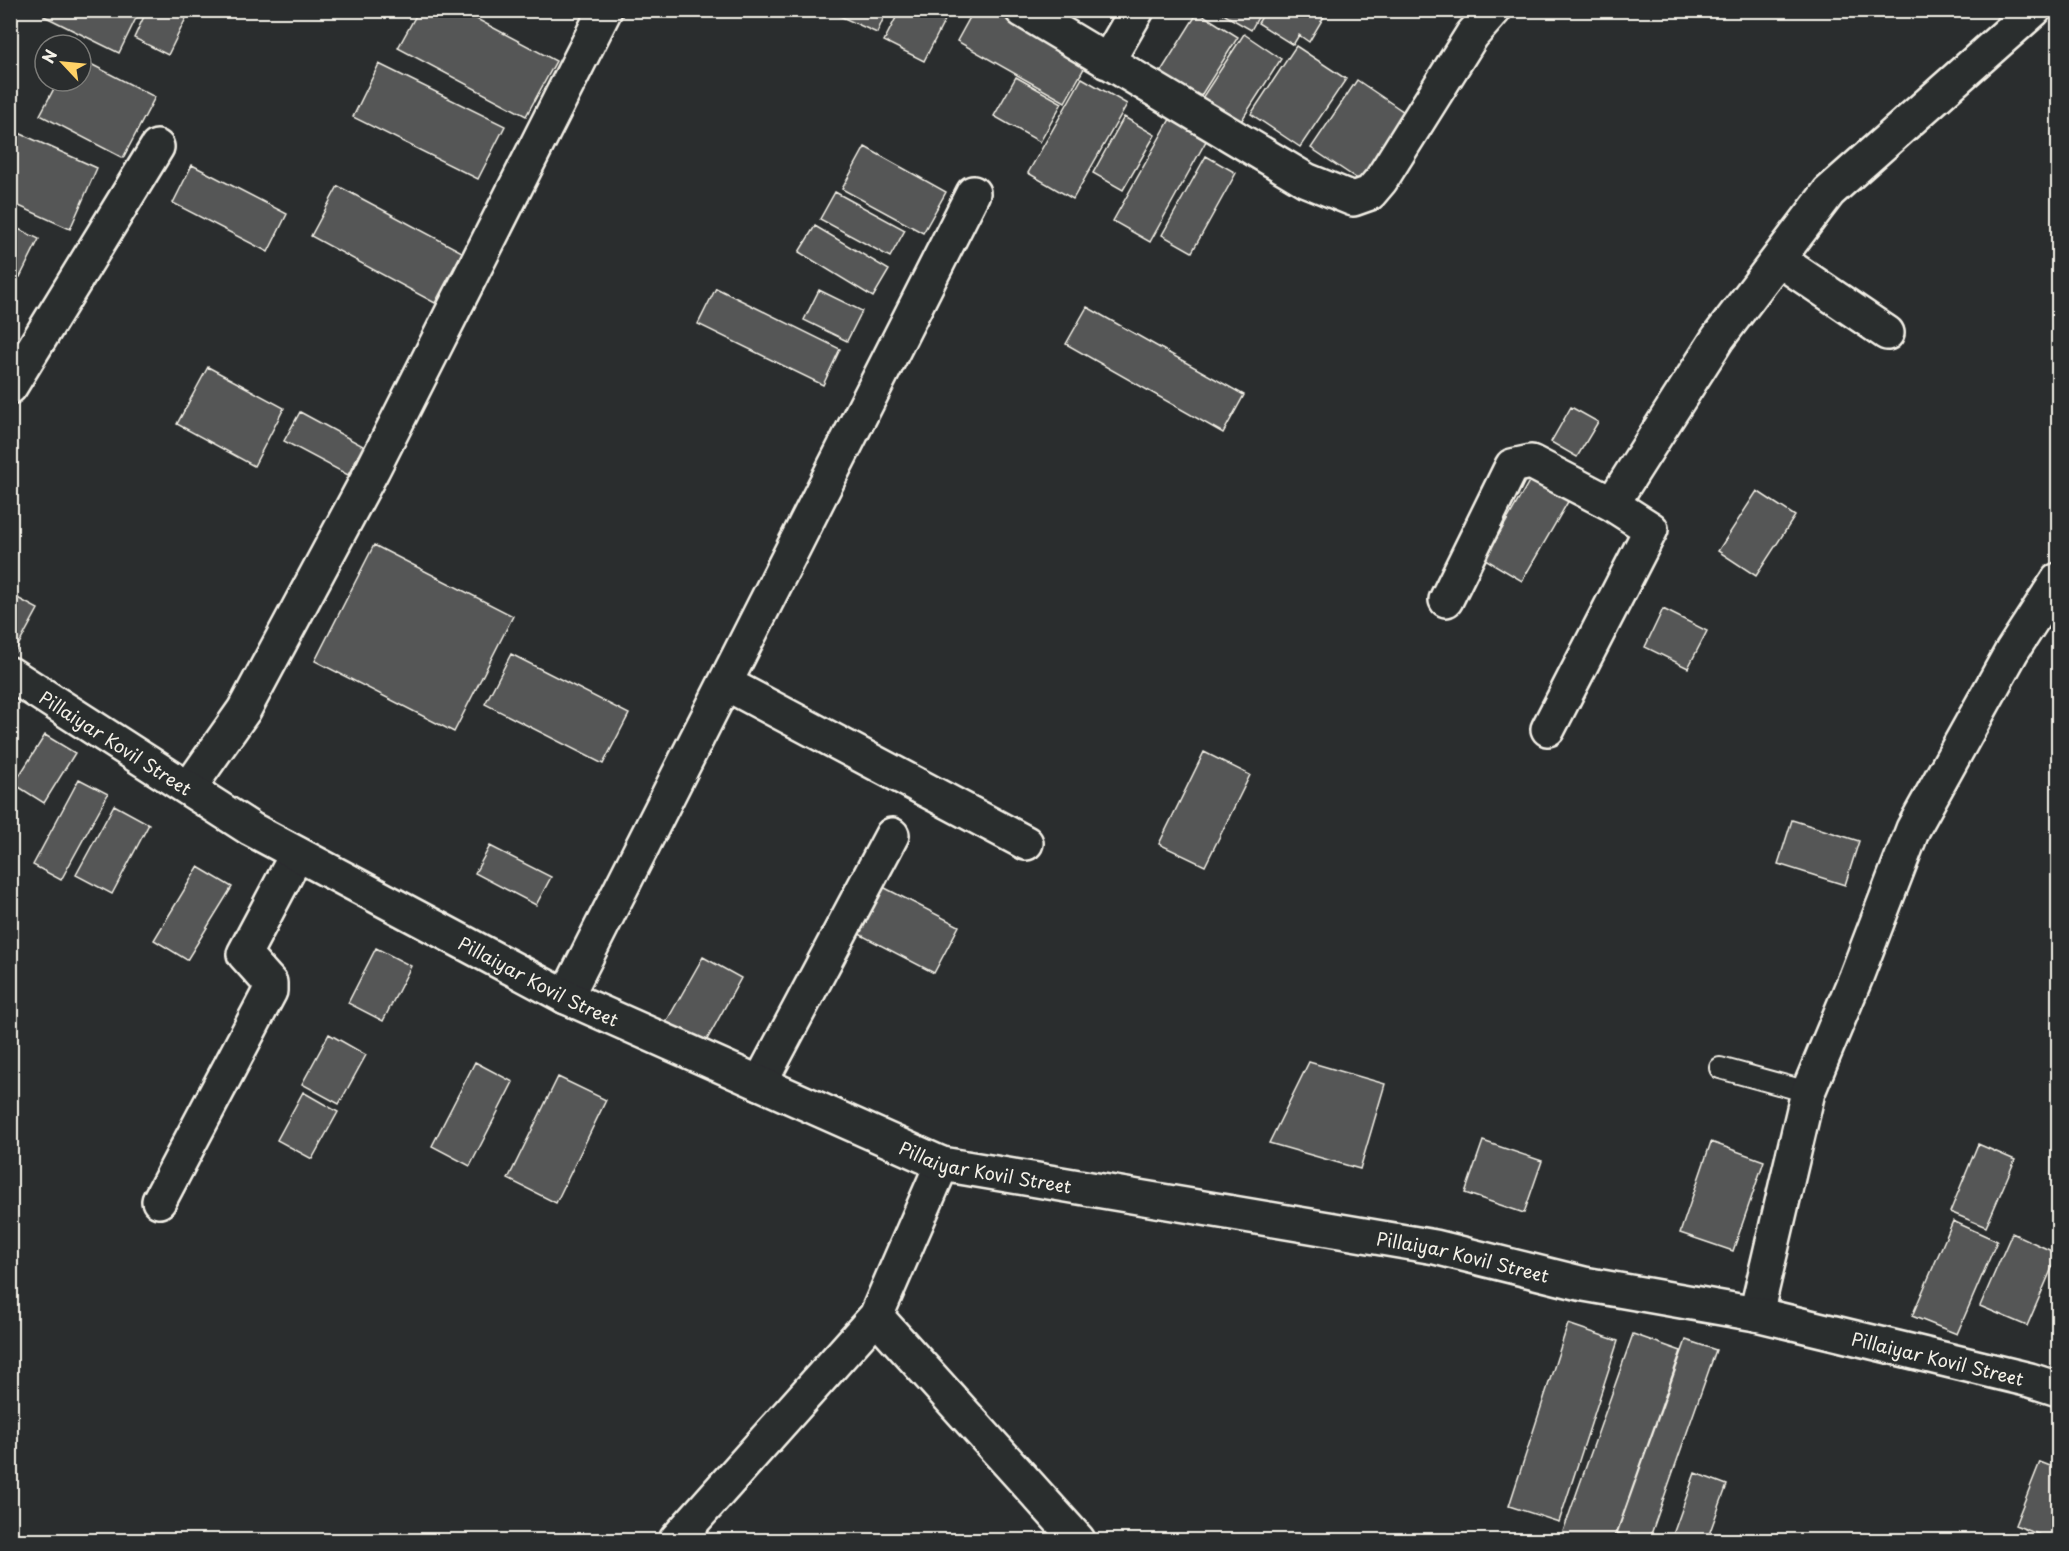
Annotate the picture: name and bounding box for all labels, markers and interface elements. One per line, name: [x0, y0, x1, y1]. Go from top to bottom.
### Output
north arrow: [33, 33, 93, 93]
text: N: [35, 45, 62, 67]
street label: Pillaiyar Kovil Street: [34, 683, 197, 801]
street label: Pillaiyar Kovil Street: [454, 929, 623, 1032]
street label: Pillaiyar Kovil Street: [895, 1133, 1074, 1199]
street label: Pillaiyar Kovil Street: [1374, 1224, 1552, 1288]
street label: Pillaiyar Kovil Street: [1849, 1324, 2027, 1392]

